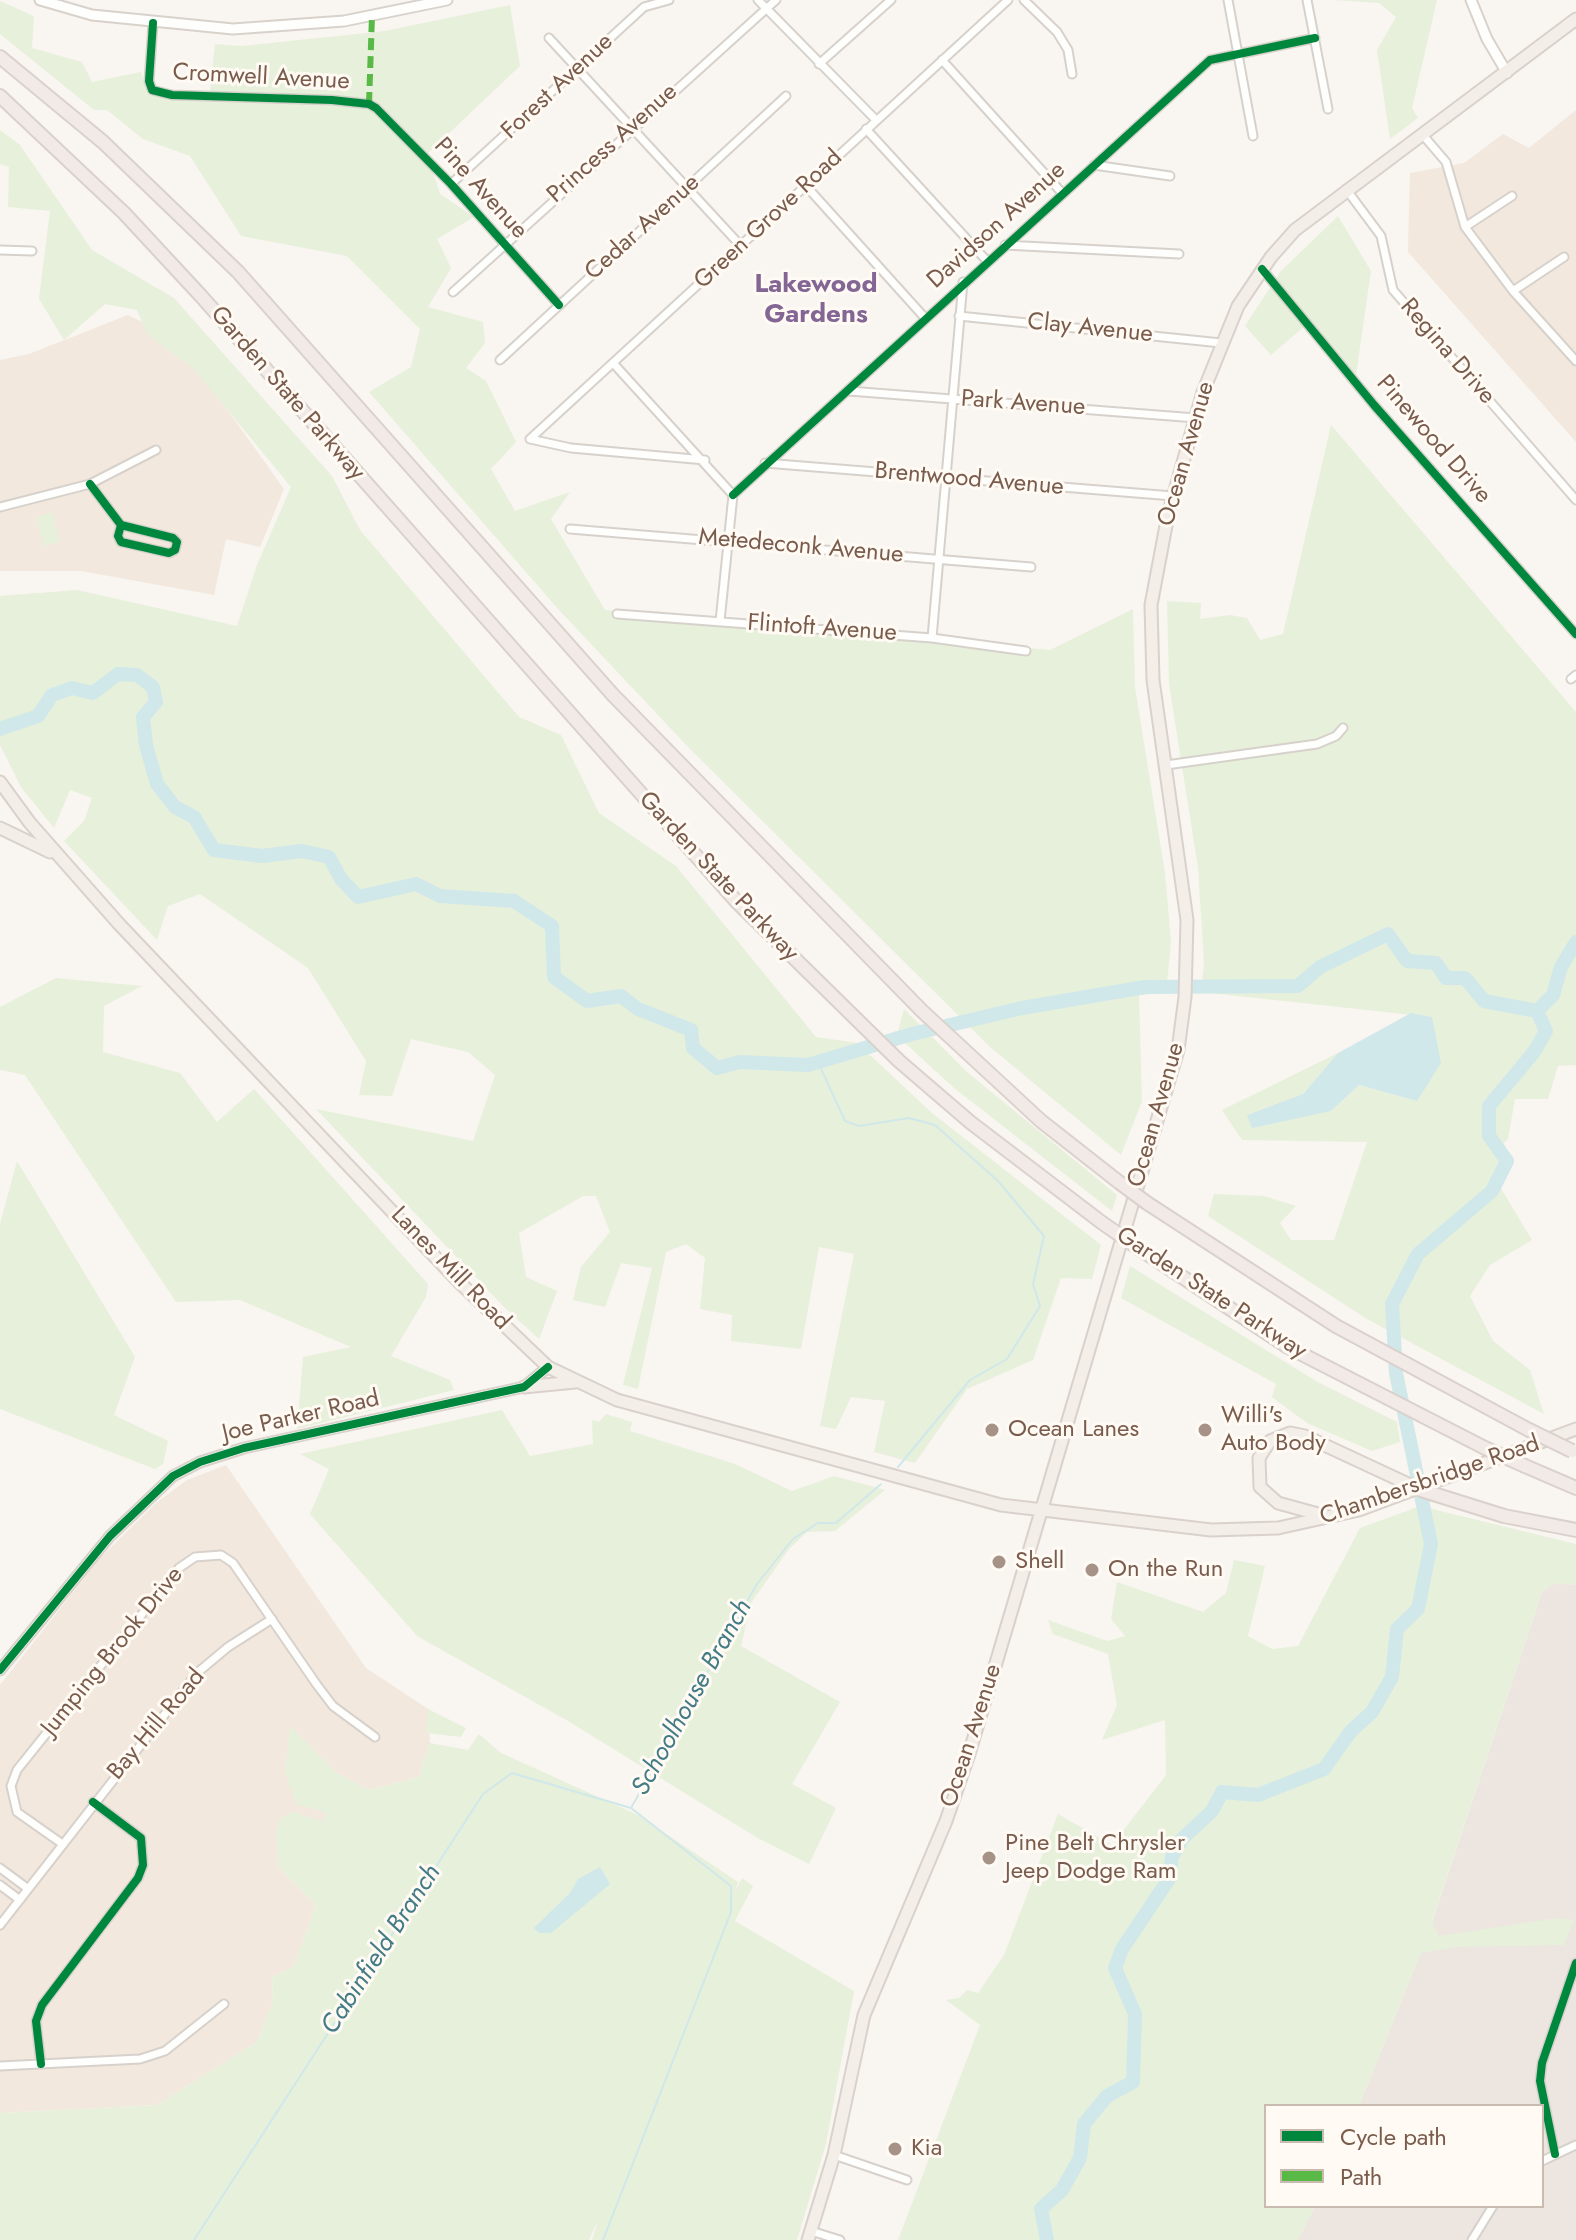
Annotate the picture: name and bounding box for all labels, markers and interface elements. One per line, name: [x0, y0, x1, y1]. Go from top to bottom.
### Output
street label: Forest Avenue: [496, 28, 620, 146]
street label: Cromwell Avenue: [172, 59, 350, 97]
street label: Princess Avenue: [542, 78, 684, 210]
street label: Pine Avenue: [427, 132, 533, 246]
street label: Green Grove Road: [689, 144, 849, 296]
street label: Davidson Avenue: [922, 157, 1072, 295]
street label: Cedar Avenue: [580, 169, 706, 287]
district label: Lakewood Gardens: [755, 270, 877, 332]
street label: Regina Drive: [1393, 293, 1501, 411]
street label: Garden State Parkway: [203, 301, 371, 487]
street label: Clay Avenue: [1026, 308, 1154, 350]
street label: Pinewood Drive: [1370, 370, 1496, 510]
street label: Ocean Avenue: [1153, 378, 1221, 530]
street label: Park Avenue: [960, 385, 1086, 423]
street label: Brentwood Avenue: [873, 457, 1065, 503]
street label: Metedeconk Avenue: [697, 524, 905, 570]
street label: Flintoft Avenue: [746, 609, 898, 649]
street label: Garden State Parkway: [632, 786, 804, 968]
street label: Ocean Avenue: [1123, 1039, 1191, 1191]
street label: Lanes Mill Road: [384, 1201, 516, 1337]
street label: Garden State Parkway: [1110, 1222, 1312, 1366]
street label: Joe Parker Road: [220, 1385, 382, 1449]
place label: Willi's Auto Body: [1221, 1402, 1326, 1458]
place label: Ocean Lanes: [1008, 1416, 1139, 1444]
marker: Ocean Lanes: [983, 1421, 1001, 1439]
marker: Willi's Auto Body: [1196, 1421, 1214, 1439]
street label: Chambersbridge Road: [1317, 1430, 1543, 1532]
place label: Shell: [1015, 1548, 1064, 1576]
marker: Shell: [990, 1553, 1008, 1571]
place label: On the Run: [1108, 1556, 1223, 1584]
marker: On the Run: [1083, 1561, 1101, 1579]
street label: Jumping Brook Drive: [36, 1562, 190, 1742]
water label: Schoolhouse Branch: [626, 1594, 760, 1802]
street label: Ocean Avenue: [935, 1661, 1009, 1811]
street label: Bay Hill Road: [102, 1664, 212, 1786]
place label: Pine Belt Chrysler Jeep Dodge Ram: [1005, 1830, 1185, 1886]
marker: Pine Belt Chrysler Jeep Dodge Ram: [980, 1849, 998, 1867]
water label: Cabinfield Branch: [315, 1859, 449, 2041]
legend: [1264, 2104, 1544, 2208]
text: Cycle path: [1340, 2119, 1447, 2154]
place label: Kia: [911, 2135, 942, 2163]
marker: Kia: [886, 2140, 904, 2158]
text: Path: [1340, 2159, 1382, 2194]

